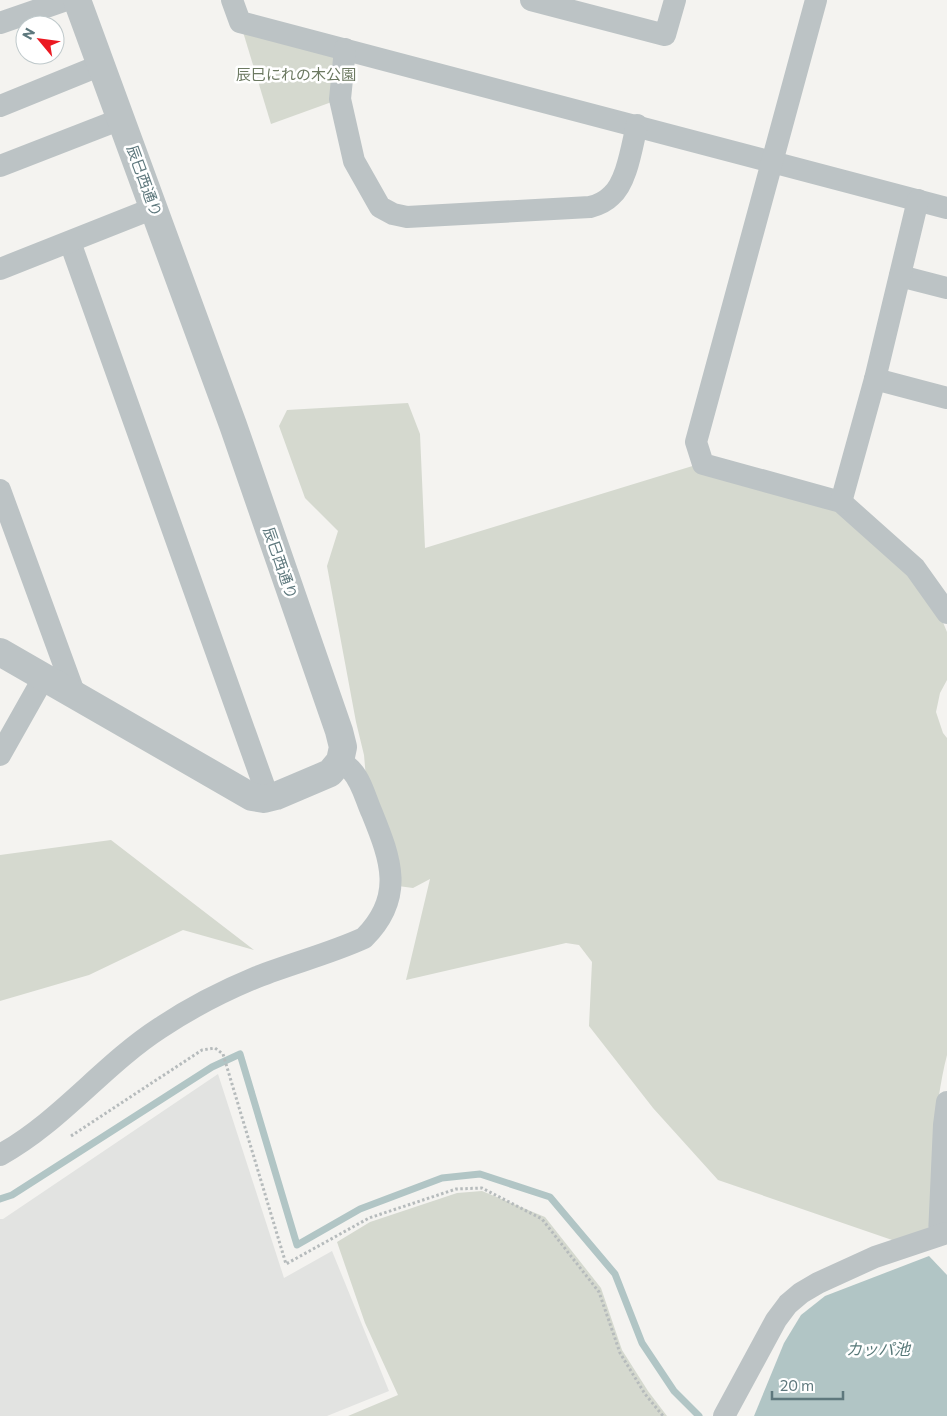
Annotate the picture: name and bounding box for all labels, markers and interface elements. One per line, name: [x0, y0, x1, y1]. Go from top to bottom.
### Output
north arrow: [15, 15, 65, 65]
text: N: [18, 25, 38, 42]
park label: 辰巳にれの木公園: [236, 65, 356, 83]
street label: 辰巳西通り: [124, 142, 166, 219]
street label: 辰巳西通り: [260, 524, 302, 601]
water label: カッパ池: [846, 1339, 912, 1358]
scale bar: [772, 1368, 843, 1400]
text: 20 m: [780, 1376, 814, 1394]

